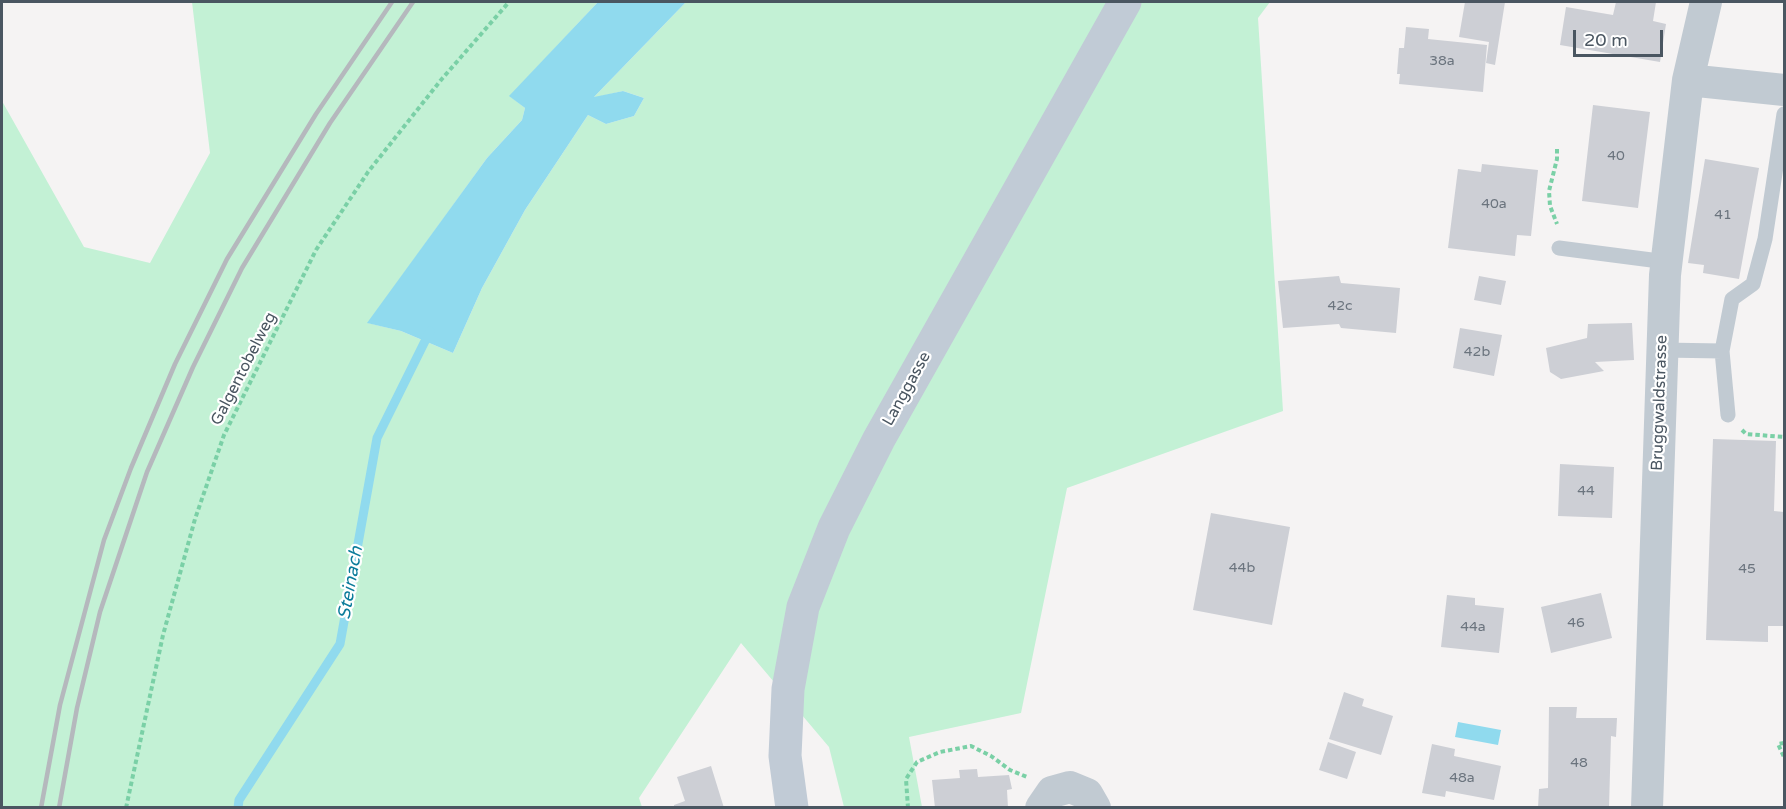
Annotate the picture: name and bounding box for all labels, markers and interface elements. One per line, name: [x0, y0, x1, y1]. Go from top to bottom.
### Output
scale bar: [1576, 18, 1666, 56]
text: 20 m: [1584, 29, 1628, 51]
house number: 38a: [1429, 53, 1455, 69]
house number: 40: [1607, 148, 1625, 164]
house number: 40a: [1481, 196, 1507, 212]
house number: 41: [1714, 207, 1732, 223]
house number: 42c: [1327, 298, 1353, 314]
street label: Galgentobelweg: [207, 309, 281, 429]
street label: Bruggwaldstrasse: [1648, 335, 1672, 471]
house number: 42b: [1464, 344, 1490, 360]
street label: Langgasse: [879, 349, 935, 429]
house number: 44: [1577, 483, 1595, 499]
water label: Steinach: [334, 545, 368, 621]
house number: 44b: [1229, 560, 1255, 576]
house number: 45: [1738, 561, 1756, 577]
house number: 46: [1567, 615, 1585, 631]
house number: 44a: [1460, 619, 1486, 635]
house number: 48: [1570, 755, 1588, 771]
house number: 48a: [1449, 770, 1475, 786]

